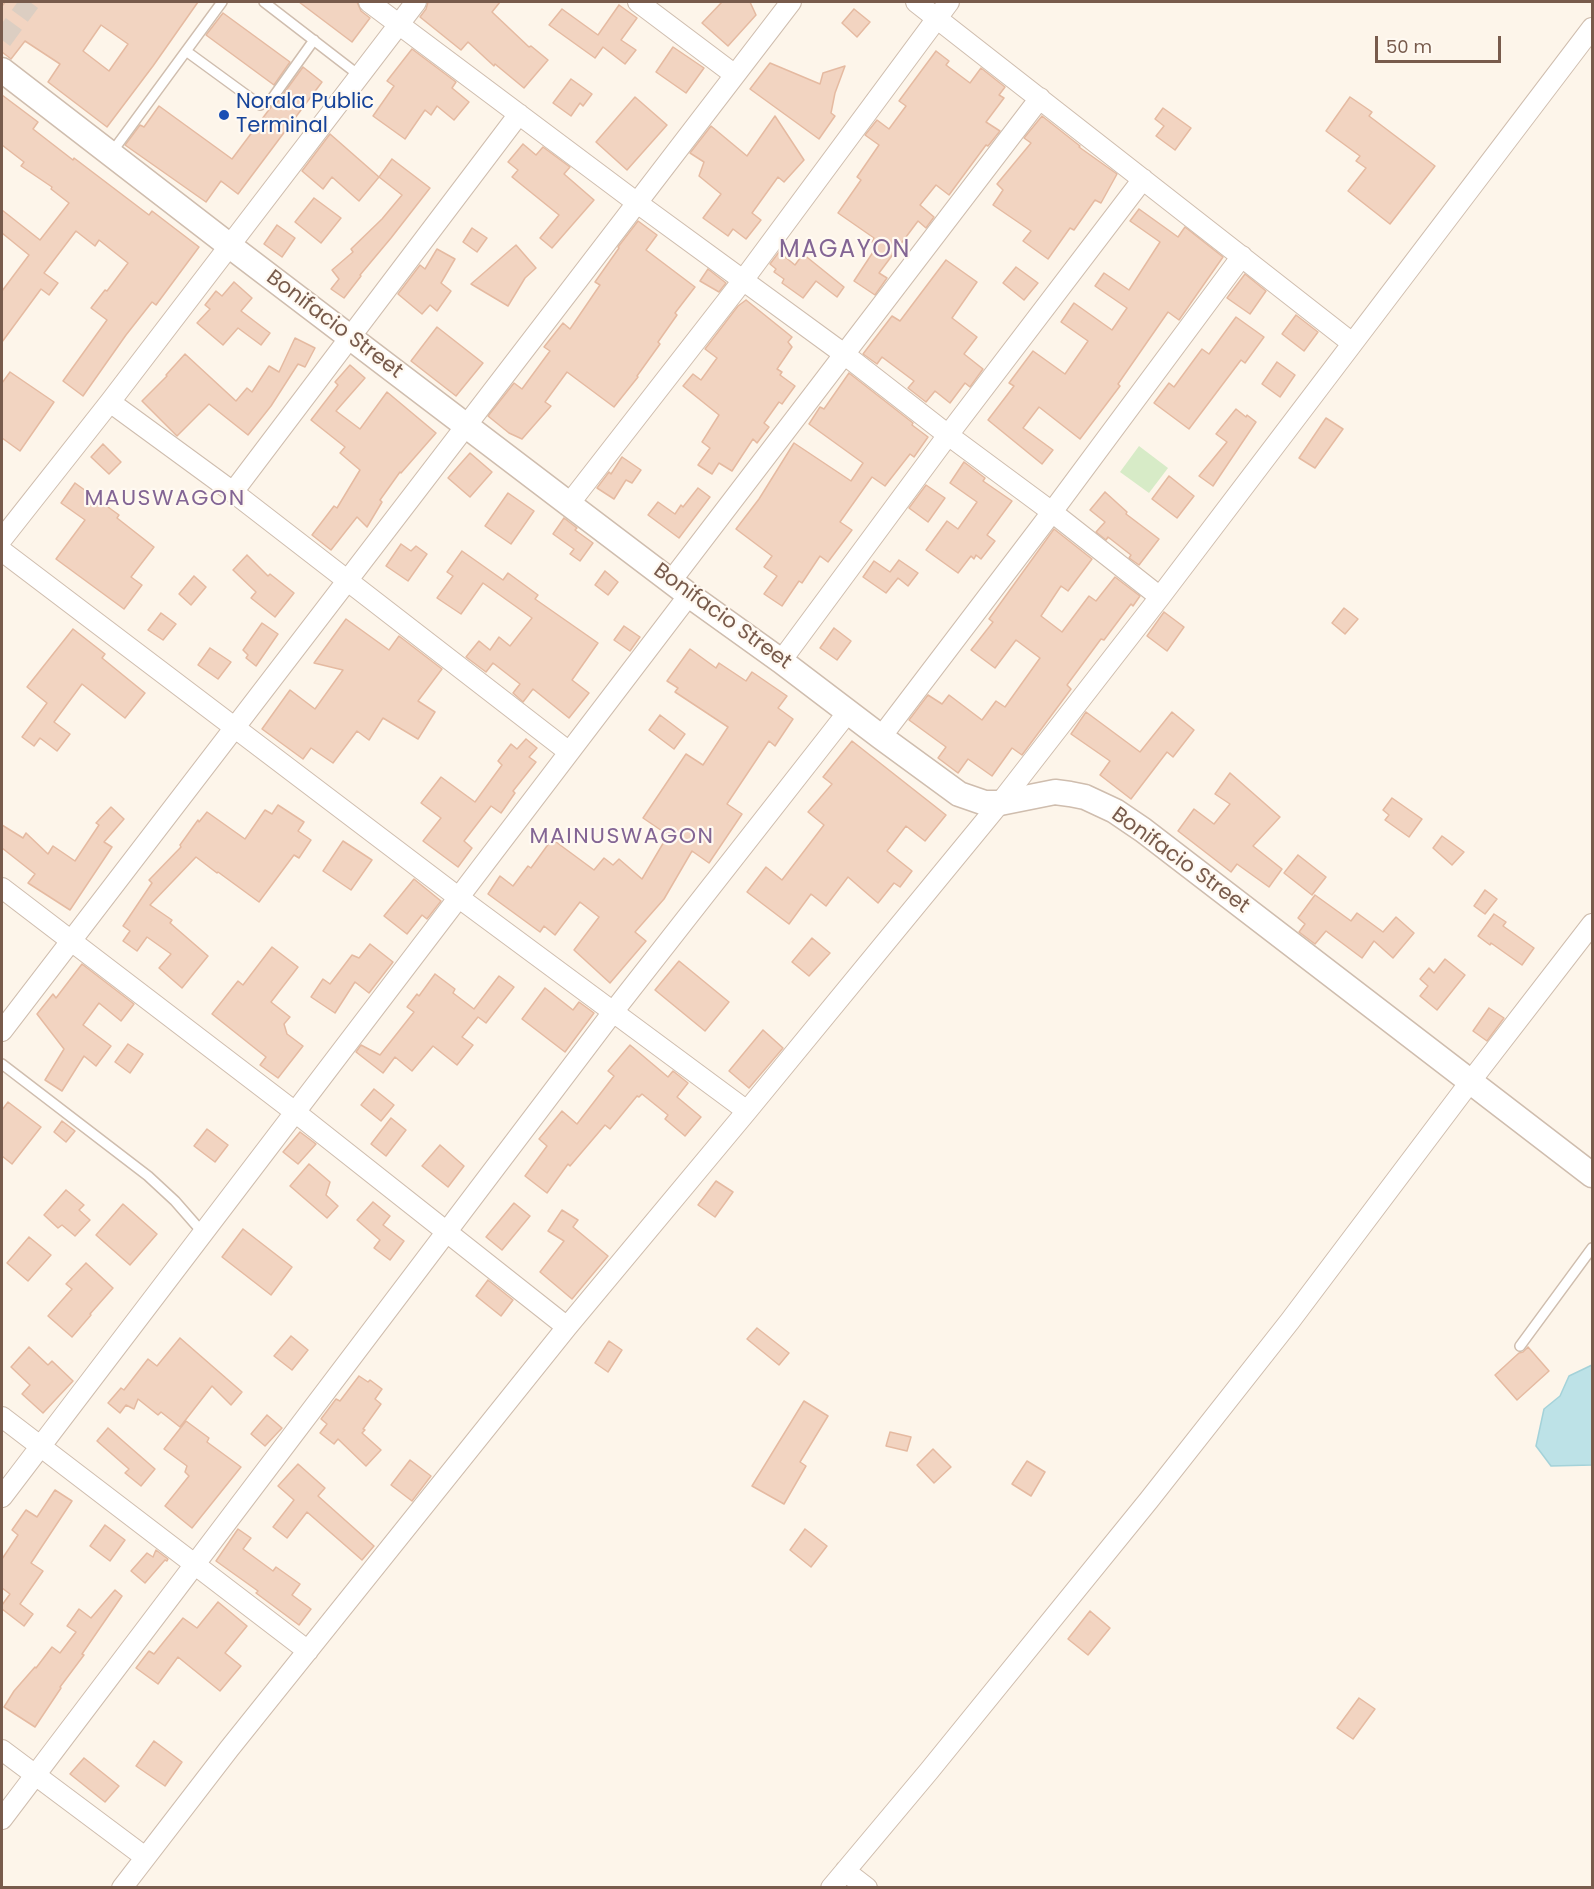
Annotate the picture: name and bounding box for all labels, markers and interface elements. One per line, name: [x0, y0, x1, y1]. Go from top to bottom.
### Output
scale bar: [1378, 24, 1504, 62]
text: 50 m: [1386, 34, 1432, 59]
place label: Norala Public Terminal: [236, 90, 374, 140]
marker: Norala Public Terminal: [217, 108, 231, 122]
district label: MAGAYON: [779, 237, 911, 265]
street label: Bonifacio Street: [261, 265, 407, 385]
district label: MAUSWAGON: [84, 486, 246, 512]
street label: Bonifacio Street: [648, 558, 796, 676]
street label: Bonifacio Street: [1106, 802, 1254, 920]
district label: MAINUSWAGON: [529, 824, 715, 850]

